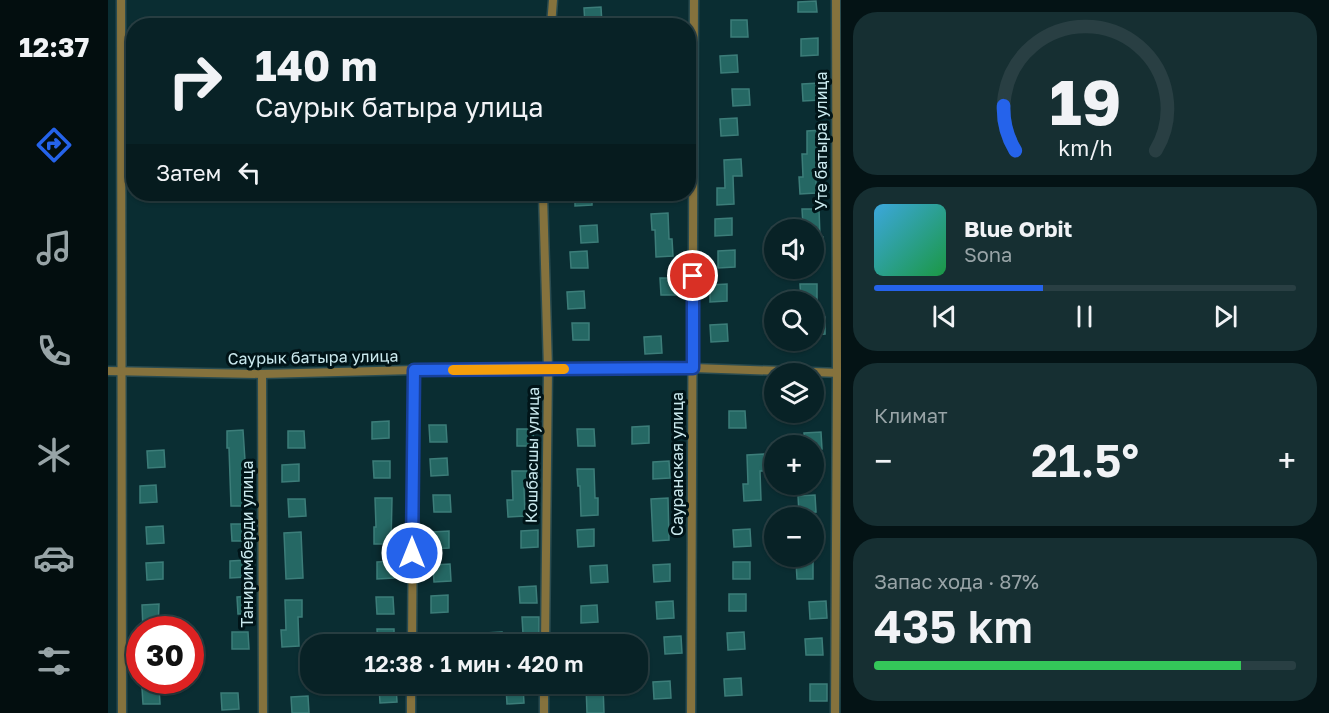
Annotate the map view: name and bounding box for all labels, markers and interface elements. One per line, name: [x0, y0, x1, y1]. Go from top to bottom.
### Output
text: 12:37: [19, 31, 89, 63]
text: 140 m: [255, 40, 377, 90]
icon: right: [156, 42, 234, 120]
text: 19: [1049, 64, 1121, 139]
street label: Уте батыра улица: [811, 71, 831, 211]
text: Саурык батыра улица: [255, 91, 544, 123]
icon: directions: [33, 124, 75, 166]
text: km/h: [1058, 135, 1112, 161]
icon: left: [233, 156, 266, 189]
text: Затем: [156, 159, 221, 186]
text: Blue Orbit: [964, 215, 1072, 242]
map controls: [764, 219, 824, 567]
button: sound: [764, 219, 824, 279]
icon: music: [33, 227, 75, 269]
text: Sona: [964, 242, 1012, 266]
pin: [667, 250, 718, 301]
icon: arrive: [676, 259, 709, 292]
button: search: [764, 291, 824, 351]
icon: previous: [928, 300, 961, 333]
icon: pause: [1068, 300, 1101, 333]
icon: next: [1209, 300, 1242, 333]
icon: phone: [33, 330, 75, 372]
street label: Саурык батыра улица: [227, 346, 399, 368]
button: layers: [764, 363, 824, 423]
street label: Кошбасшы улица: [521, 387, 543, 523]
street label: Сауранская улица: [667, 392, 687, 536]
text: Климат: [874, 403, 948, 427]
text: 21.5°: [1031, 433, 1139, 487]
icon: climate: [33, 434, 75, 476]
button: +: [764, 435, 824, 495]
text: −: [874, 441, 892, 480]
text: +: [1278, 441, 1296, 480]
street label: Таниримберди улица: [237, 461, 257, 627]
button: −: [764, 507, 824, 567]
position arrow: [380, 521, 444, 585]
icon: car: [33, 537, 75, 579]
text: Запас хода · 87%: [874, 569, 1039, 593]
text: 435 km: [874, 599, 1033, 653]
speed limit sign: 30: [126, 616, 204, 694]
icon: filters: [33, 640, 75, 682]
text: 12:38 · 1 мин · 420 m: [365, 650, 583, 677]

